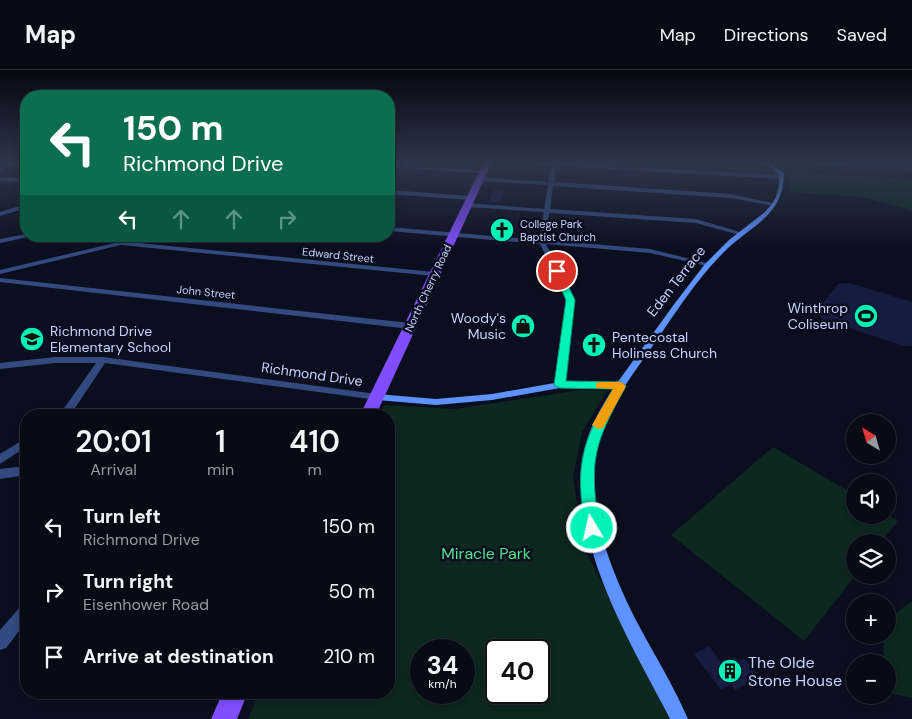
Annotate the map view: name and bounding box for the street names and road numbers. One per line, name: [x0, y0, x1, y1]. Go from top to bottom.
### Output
street label: North Cherry Road: [402, 242, 454, 334]
street label: Eden Terrace: [643, 242, 709, 320]
street label: Edward Street: [301, 244, 375, 266]
street label: John Street: [176, 282, 236, 302]
street label: Richmond Drive: [260, 358, 364, 390]

